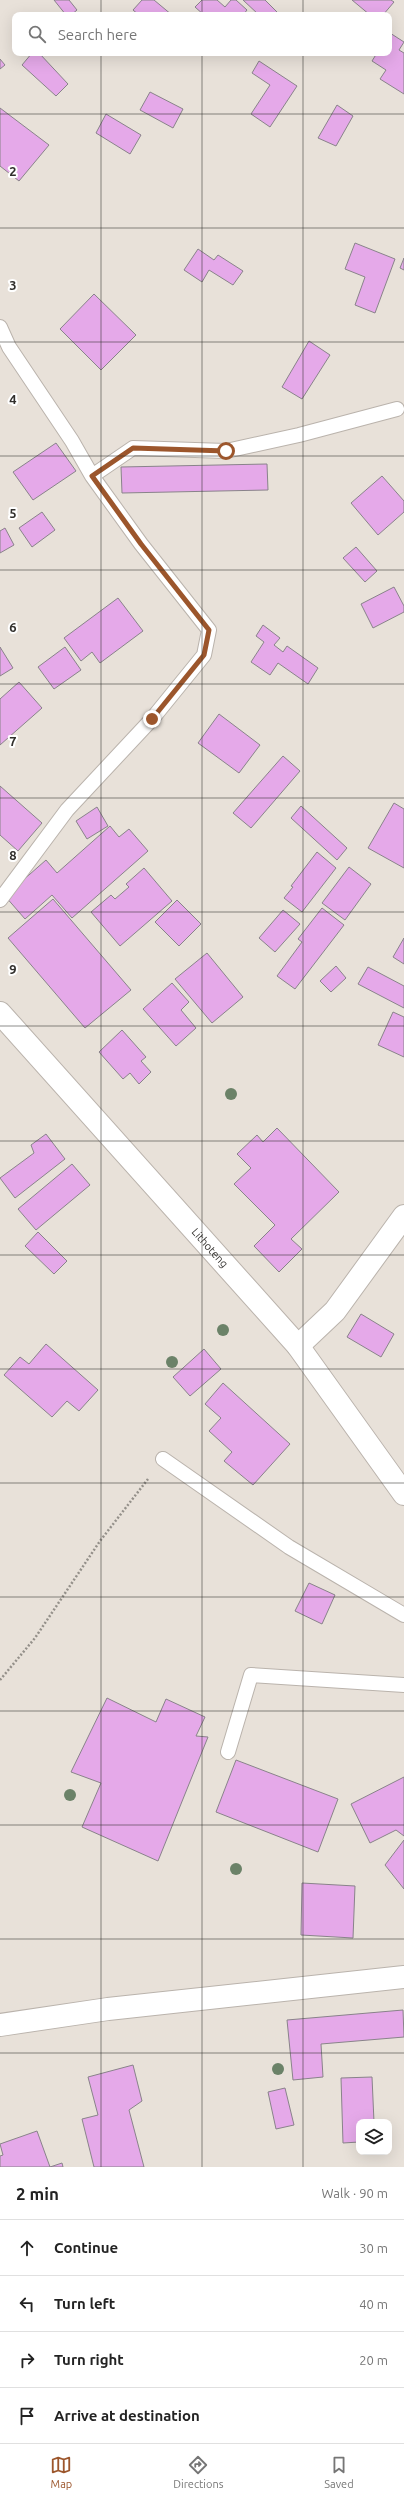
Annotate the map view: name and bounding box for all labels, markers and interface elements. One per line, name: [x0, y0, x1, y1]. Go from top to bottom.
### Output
search box: [12, 12, 392, 56]
icon: search: [26, 23, 48, 45]
text: Search here: [58, 26, 137, 43]
text: 2: [9, 164, 17, 178]
text: 3: [9, 278, 17, 292]
text: 4: [9, 392, 17, 406]
route start: [217, 442, 235, 460]
text: 5: [9, 506, 17, 520]
text: 6: [9, 620, 17, 634]
route end: [143, 710, 161, 728]
text: 7: [9, 734, 17, 748]
text: 8: [9, 848, 17, 862]
text: 9: [9, 962, 17, 976]
street label: Lithoteng: [189, 1226, 231, 1270]
map controls: [356, 2119, 392, 2155]
button: layers: [356, 2119, 392, 2155]
text: 2 min: [16, 2184, 59, 2203]
text: Walk · 90 m: [322, 2186, 388, 2200]
icon: ahead: [16, 2237, 38, 2259]
text: Continue: [54, 2239, 118, 2256]
text: 30 m: [359, 2241, 388, 2255]
icon: left: [16, 2293, 38, 2315]
text: Turn left: [54, 2295, 115, 2312]
text: 40 m: [359, 2297, 388, 2311]
icon: right: [16, 2349, 38, 2371]
text: Turn right: [54, 2351, 124, 2368]
text: 20 m: [359, 2353, 388, 2367]
icon: arrive: [16, 2405, 38, 2427]
text: Arrive at destination: [54, 2407, 200, 2424]
tab: Map: [50, 2454, 72, 2490]
tab: Directions: [173, 2454, 224, 2490]
tab: Saved: [324, 2454, 354, 2490]

